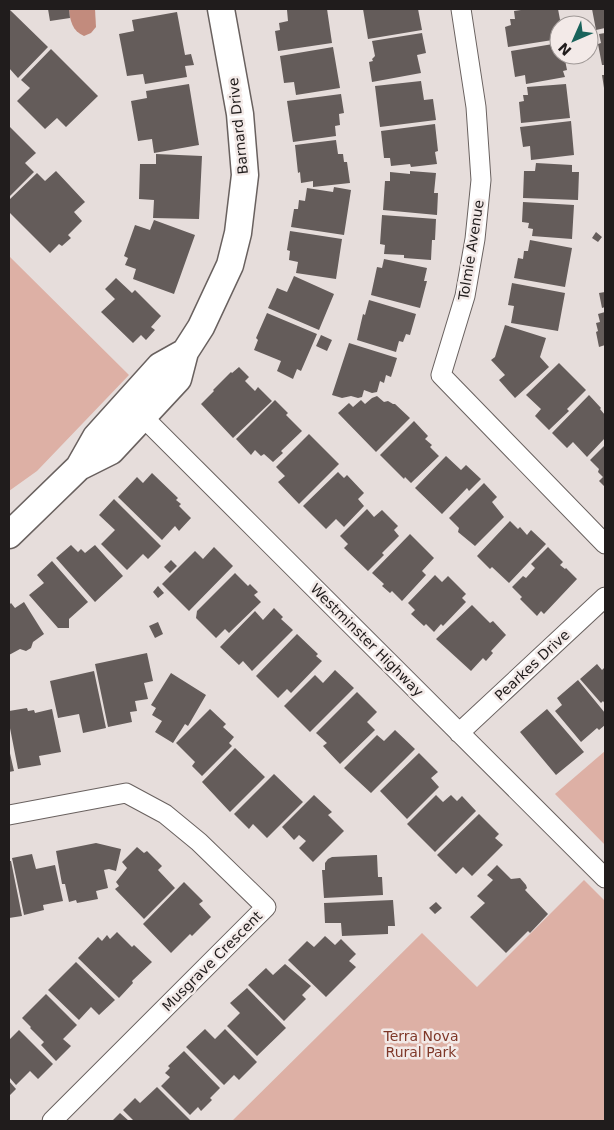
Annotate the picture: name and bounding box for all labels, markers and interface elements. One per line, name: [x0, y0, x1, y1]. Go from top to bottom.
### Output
north arrow: [549, 15, 599, 65]
text: N: [555, 39, 575, 59]
street label: Barnard Drive: [225, 77, 251, 175]
street label: Tolmie Avenue: [455, 199, 487, 302]
street label: Westminster Highway: [307, 580, 427, 700]
street label: Pearkes Drive: [491, 626, 573, 704]
street label: Musgrave Crescent: [159, 907, 266, 1014]
park label: Terra Nova Rural Park: [383, 1028, 458, 1060]

